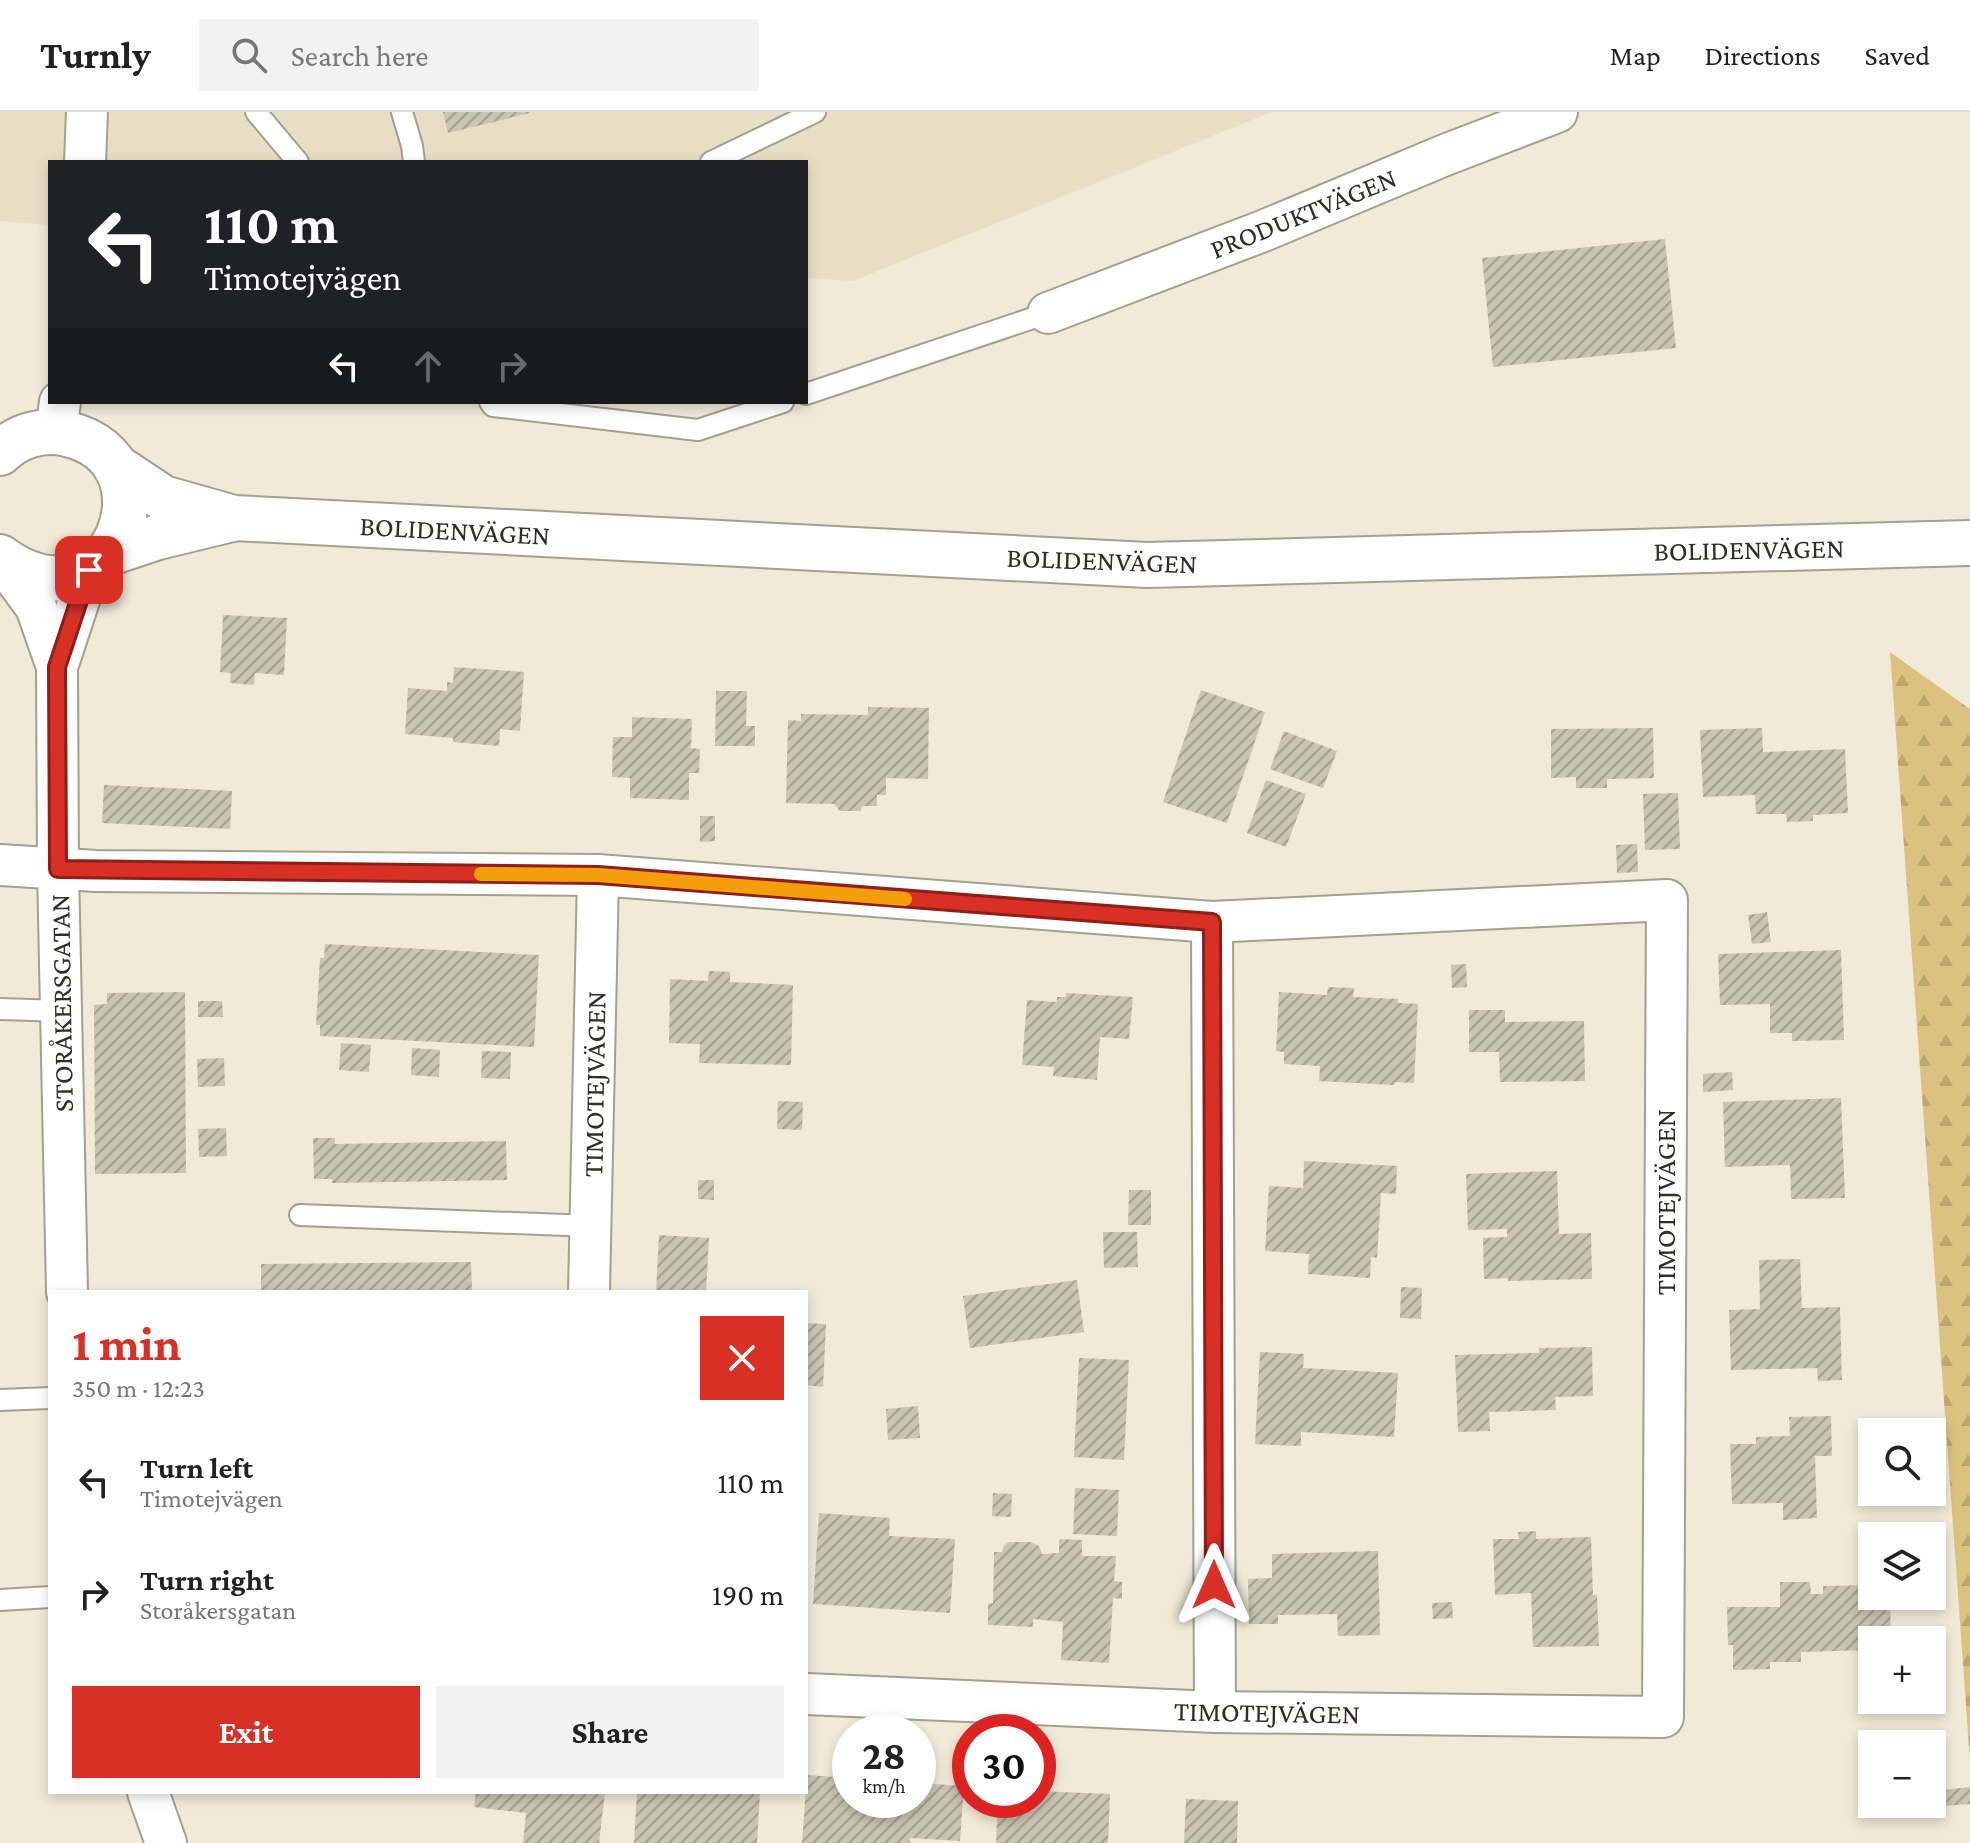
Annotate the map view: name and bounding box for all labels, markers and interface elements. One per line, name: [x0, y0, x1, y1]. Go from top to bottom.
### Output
search box: [199, 19, 759, 91]
icon: search: [227, 33, 271, 77]
text: Turnly: [40, 34, 151, 76]
text: Search here: [291, 39, 428, 72]
text: Map: [1610, 40, 1661, 71]
text: Directions: [1705, 40, 1820, 71]
text: Saved: [1864, 40, 1930, 71]
street label: PRODUKTVÄGEN: [1206, 162, 1401, 265]
icon: left: [72, 192, 176, 296]
text: 110 m: [204, 193, 338, 255]
text: Timotejvägen: [204, 258, 402, 298]
icon: left: [322, 344, 366, 388]
icon: ahead: [406, 344, 450, 388]
icon: right: [490, 344, 534, 388]
street label: BOLIDENVÄGEN: [359, 510, 551, 551]
street label: BOLIDENVÄGEN: [1653, 532, 1845, 567]
pin: [55, 536, 123, 604]
street label: BOLIDENVÄGEN: [1006, 542, 1198, 579]
icon: arrive: [67, 548, 111, 592]
street label: STORÅKERSGATAN: [44, 894, 79, 1112]
street label: TIMOTEJVÄGEN: [577, 991, 612, 1177]
street label: TIMOTEJVÄGEN: [1650, 1109, 1681, 1295]
button: close: [700, 1316, 784, 1400]
text: 1 min: [72, 1317, 181, 1370]
text: 350 m · 12:23: [72, 1374, 205, 1403]
map controls: [1858, 1418, 1946, 1818]
button: search: [1858, 1418, 1946, 1506]
text: Turn left: [140, 1451, 253, 1484]
icon: left: [72, 1460, 116, 1504]
text: 110 m: [717, 1466, 784, 1499]
text: Timotejvägen: [140, 1484, 283, 1513]
button: layers: [1858, 1522, 1946, 1610]
position arrow: [1172, 1543, 1256, 1627]
text: Turn right: [140, 1563, 274, 1596]
icon: right: [72, 1572, 116, 1616]
text: 190 m: [712, 1578, 784, 1611]
text: Storåkersgatan: [140, 1596, 296, 1625]
button: +: [1858, 1626, 1946, 1714]
button: Exit: [72, 1686, 420, 1778]
button: Share: [436, 1686, 784, 1778]
street label: TIMOTEJVÄGEN: [1174, 1695, 1360, 1730]
speed limit sign: 30: [952, 1714, 1056, 1818]
button: −: [1858, 1730, 1946, 1818]
text: 28: [862, 1733, 906, 1778]
text: km/h: [862, 1775, 906, 1797]

